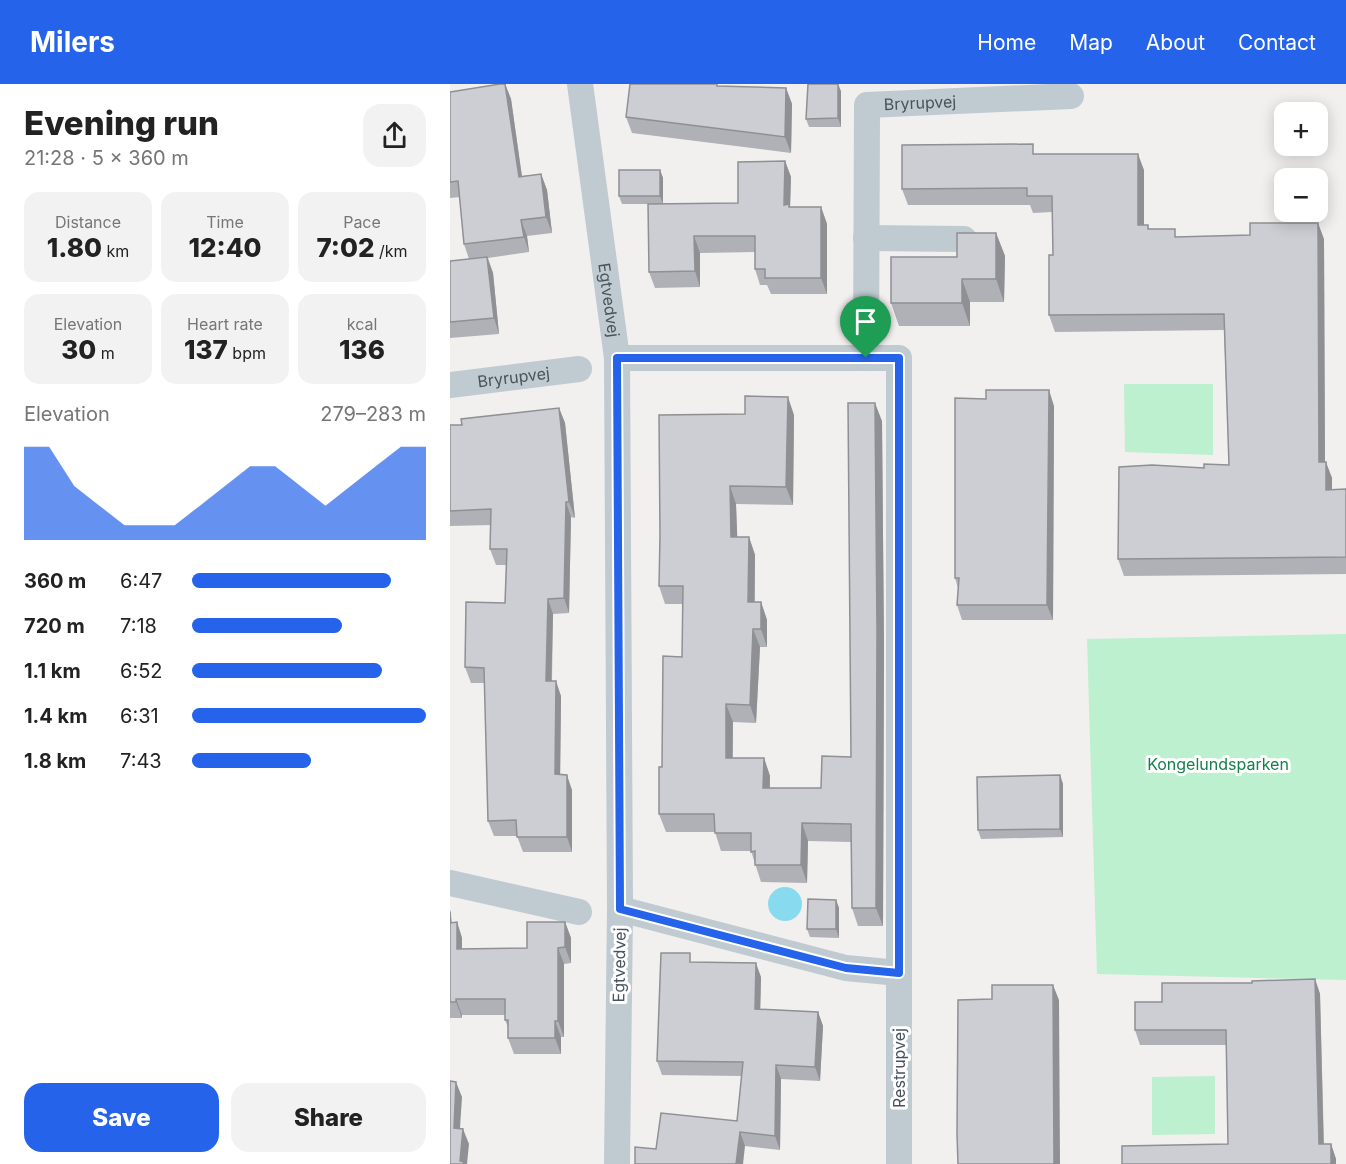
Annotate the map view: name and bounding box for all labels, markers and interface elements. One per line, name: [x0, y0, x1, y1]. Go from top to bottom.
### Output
text: Milers: [30, 25, 115, 59]
text: Home: [977, 30, 1036, 55]
text: Map: [1069, 30, 1113, 55]
text: About: [1146, 30, 1205, 55]
text: Contact: [1238, 30, 1316, 55]
street label: Bryrupvej: [883, 91, 957, 114]
map controls: [1274, 102, 1328, 222]
button: +: [1274, 102, 1328, 156]
text: Evening run: [24, 103, 219, 143]
button: share: [363, 104, 426, 167]
text: 21:28 · 5 × 360 m: [24, 146, 189, 170]
button: −: [1274, 168, 1328, 222]
text: Distance: [55, 212, 121, 232]
text: Time: [206, 212, 244, 232]
text: Pace: [343, 212, 381, 232]
text: 1.80: [47, 232, 102, 263]
text: 12:40: [188, 232, 262, 263]
text: 7:02: [316, 232, 375, 263]
text: km: [102, 241, 129, 261]
text: /km: [375, 241, 408, 261]
street label: Egtvedvej: [594, 262, 624, 338]
pin: [840, 296, 891, 358]
icon: arrive: [849, 305, 882, 338]
text: Elevation: [54, 314, 122, 334]
text: Heart rate: [187, 314, 263, 334]
text: kcal: [347, 314, 377, 334]
text: 30: [61, 334, 96, 365]
text: 137: [184, 334, 228, 365]
text: 136: [339, 334, 385, 365]
text: m: [96, 343, 115, 363]
text: bpm: [228, 343, 266, 363]
street label: Bryrupvej: [476, 363, 551, 392]
text: Elevation: [24, 402, 110, 426]
text: 279–283 m: [320, 402, 426, 426]
text: 360 m: [24, 569, 86, 593]
text: 6:47: [120, 569, 162, 593]
text: 720 m: [24, 614, 85, 638]
text: 7:18: [120, 614, 157, 638]
text: 1.1 km: [24, 659, 81, 683]
text: 6:52: [120, 659, 163, 683]
text: 1.4 km: [24, 704, 87, 728]
text: 6:31: [120, 704, 159, 728]
text: 1.8 km: [24, 749, 86, 773]
text: 7:43: [120, 749, 162, 773]
park label: Kongelundsparken: [1147, 754, 1289, 774]
street label: Egtvedvej: [608, 927, 630, 1003]
street label: Restrupvej: [889, 1028, 909, 1108]
button: Save: [24, 1083, 219, 1152]
button: Share: [231, 1083, 426, 1152]

